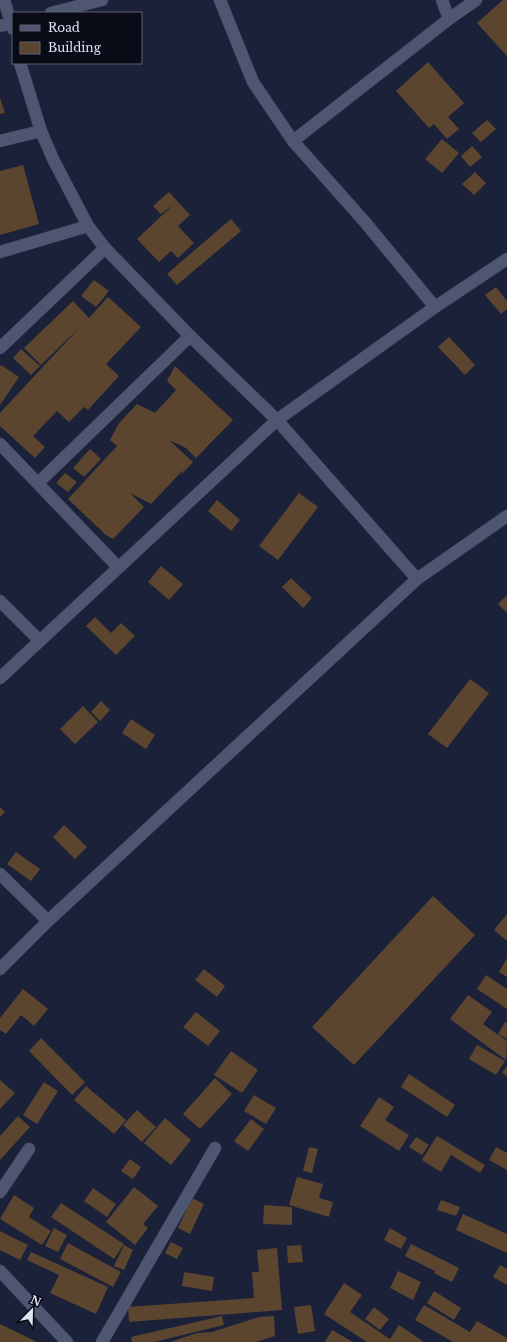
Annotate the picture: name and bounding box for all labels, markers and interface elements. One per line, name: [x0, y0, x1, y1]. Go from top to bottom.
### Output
legend: [12, 12, 142, 64]
text: Road: [48, 20, 80, 35]
text: Building: [48, 40, 102, 55]
north arrow: [12, 1290, 52, 1330]
text: N: [28, 1292, 44, 1310]

